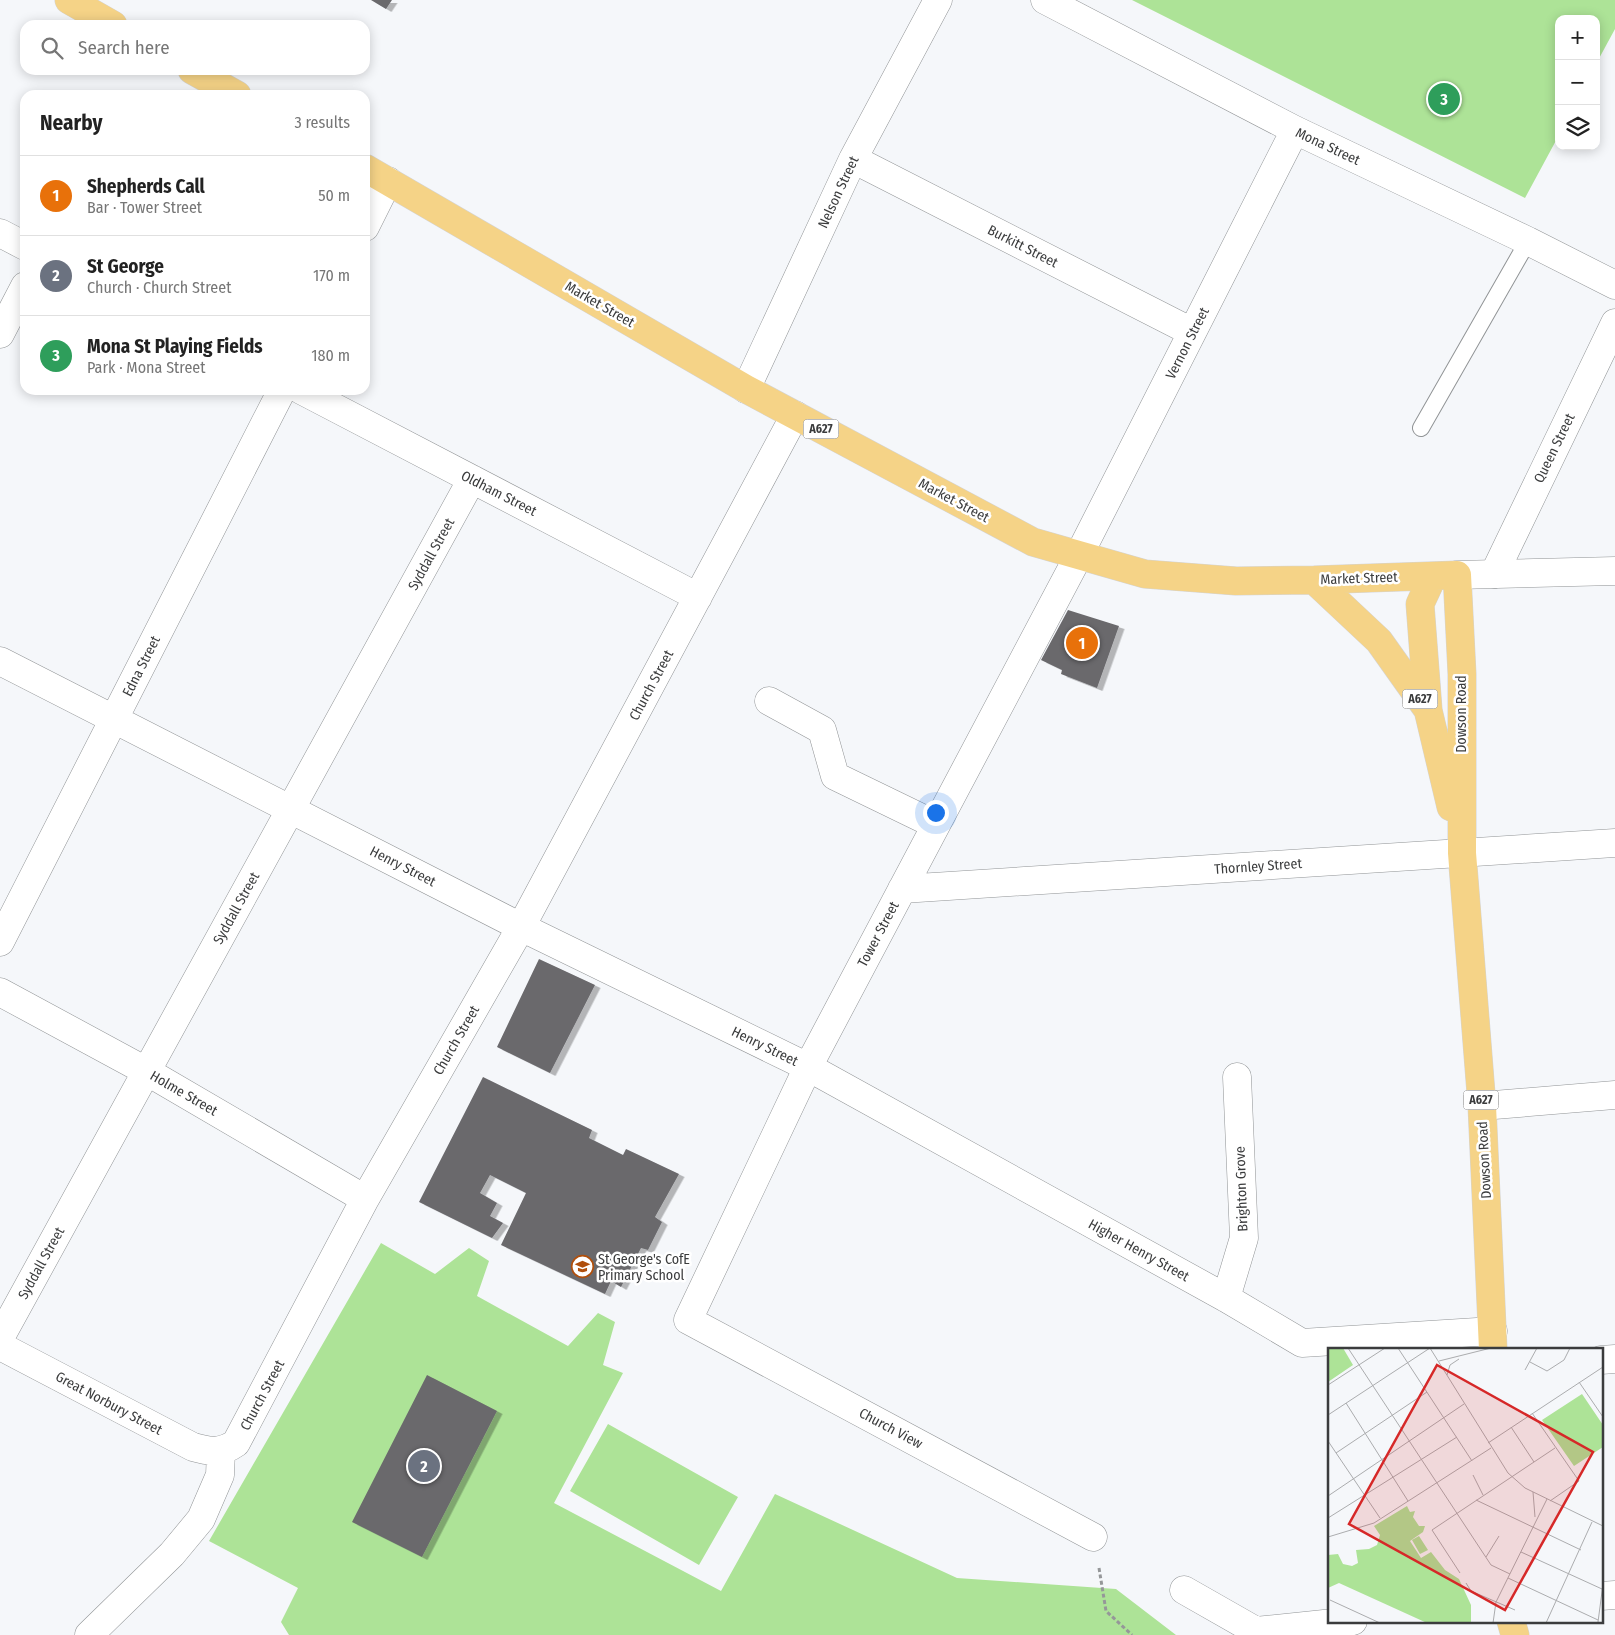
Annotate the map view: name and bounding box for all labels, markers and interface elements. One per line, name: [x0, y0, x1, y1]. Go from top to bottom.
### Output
map controls: [1555, 15, 1600, 150]
button: +: [1555, 15, 1600, 60]
search box: [20, 20, 370, 75]
icon: search: [38, 34, 66, 62]
text: Search here: [78, 36, 170, 59]
button: −: [1555, 60, 1600, 105]
pin: 3: [1428, 80, 1460, 118]
button: layers: [1555, 105, 1600, 150]
text: Nearby: [40, 110, 102, 136]
text: 3 results: [294, 113, 350, 132]
street label: Mona Street: [1293, 124, 1363, 169]
street label: Nelson Street: [814, 153, 863, 231]
text: Shepherds Call: [87, 175, 205, 198]
text: 1: [53, 186, 59, 205]
text: 50 m: [318, 186, 350, 205]
text: Bar · Tower Street: [87, 198, 202, 217]
street label: Burkitt Street: [985, 221, 1061, 272]
text: St George: [87, 255, 164, 278]
text: 2: [52, 266, 60, 285]
text: 170 m: [313, 266, 350, 285]
text: Church · Church Street: [87, 278, 231, 297]
street label: Market Street: [562, 278, 638, 331]
street label: Vernon Street: [1162, 304, 1213, 382]
text: Mona St Playing Fields: [87, 335, 263, 358]
text: 3: [52, 346, 60, 365]
text: 180 m: [311, 346, 350, 365]
text: Park · Mona Street: [87, 358, 206, 377]
street label: Queen Street: [1530, 410, 1579, 486]
road number: A627: [804, 419, 838, 438]
street label: Oldham Street: [458, 467, 540, 520]
street label: Market Street: [916, 475, 992, 526]
street label: Syddall Street: [405, 515, 458, 593]
street label: Market Street: [1320, 569, 1398, 588]
pin: 1: [1066, 624, 1098, 662]
street label: Edna Street: [119, 633, 164, 699]
street label: Church Street: [626, 647, 677, 723]
street label: Dowson Road: [1453, 675, 1470, 753]
road number: A627: [1402, 690, 1438, 709]
your location: [923, 800, 949, 826]
street label: Henry Street: [367, 843, 439, 890]
street label: Thornley Street: [1214, 855, 1303, 878]
street label: Syddall Street: [210, 869, 263, 947]
street label: Tower Street: [854, 898, 903, 970]
street label: Church Street: [430, 1002, 483, 1078]
street label: Henry Street: [729, 1023, 801, 1070]
street label: Holme Street: [147, 1067, 221, 1120]
road number: A627: [1464, 1090, 1498, 1110]
street label: Dowson Road: [1474, 1121, 1495, 1199]
street label: Brighton Grove: [1232, 1146, 1251, 1232]
street label: Higher Henry Street: [1085, 1216, 1193, 1285]
street label: Syddall Street: [15, 1224, 68, 1302]
place label: St George's CofE Primary School: [598, 1251, 690, 1284]
school or university icon: St George's CofE Primary School: [570, 1255, 594, 1279]
inset map: [1328, 1348, 1602, 1622]
street label: Church Street: [237, 1357, 288, 1433]
street label: Great Norbury Street: [53, 1368, 165, 1439]
street label: Church View: [856, 1405, 925, 1452]
pin: 2: [408, 1447, 440, 1485]

